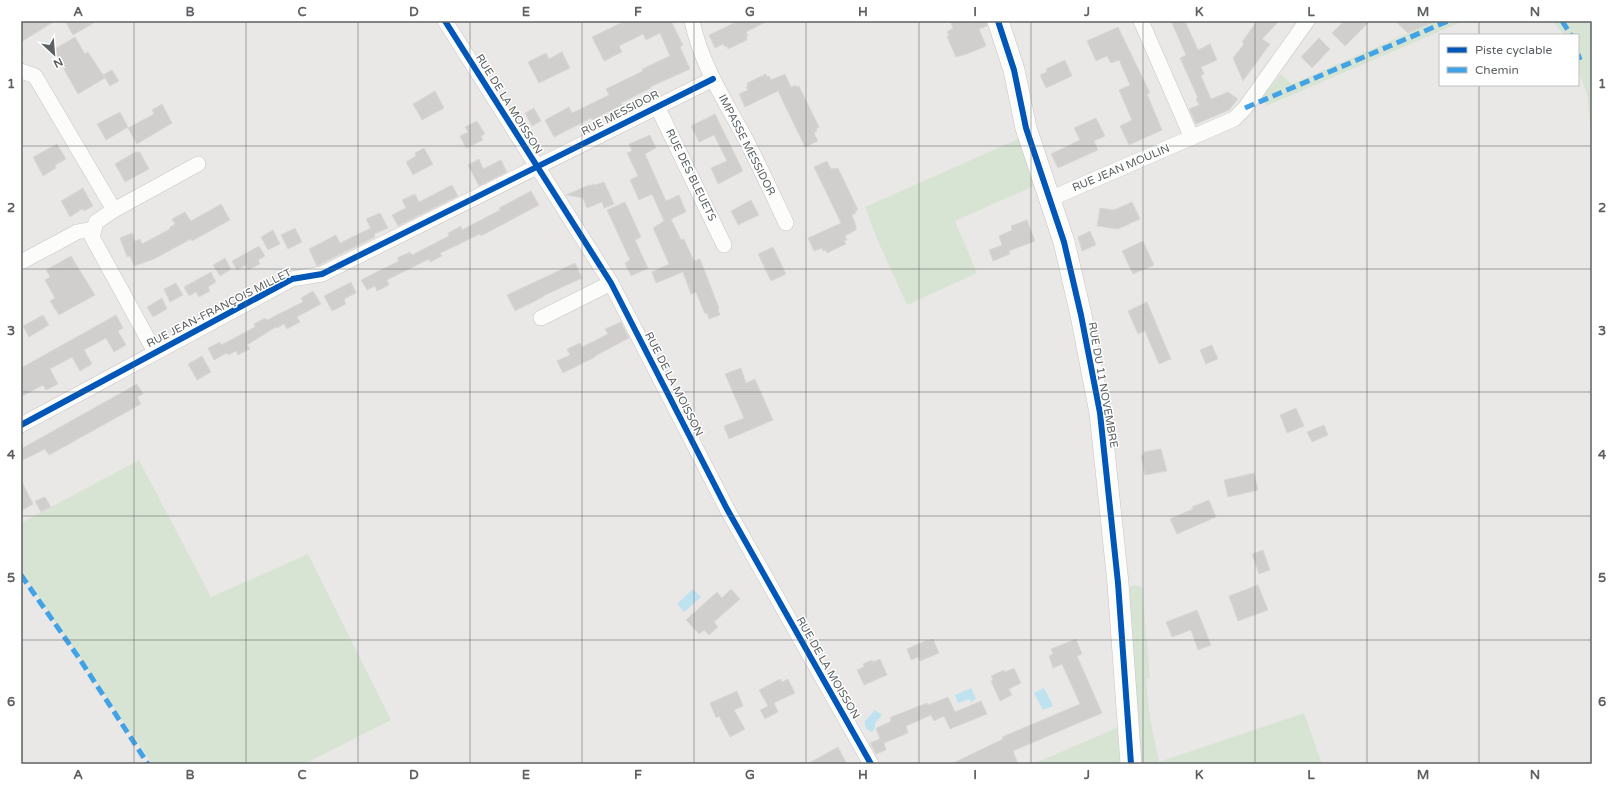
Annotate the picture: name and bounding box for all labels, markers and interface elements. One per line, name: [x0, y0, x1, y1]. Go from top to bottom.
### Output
text: A: [73, 4, 83, 20]
text: B: [185, 4, 195, 20]
text: C: [297, 4, 307, 20]
text: D: [409, 4, 419, 20]
text: E: [522, 4, 530, 20]
text: F: [634, 4, 642, 20]
text: G: [745, 4, 755, 20]
text: H: [858, 4, 868, 20]
text: I: [973, 4, 977, 20]
text: J: [1083, 4, 1090, 20]
text: K: [1195, 4, 1204, 20]
text: L: [1307, 4, 1315, 20]
text: M: [1417, 4, 1429, 20]
text: N: [1530, 4, 1540, 20]
north arrow: [34, 34, 74, 74]
legend: [1439, 34, 1579, 86]
text: Piste cyclable: [1475, 43, 1553, 57]
street label: RUE DE LA MOISSON: [473, 52, 545, 156]
text: N: [51, 55, 65, 70]
text: Chemin: [1475, 63, 1519, 77]
text: 1: [7, 76, 15, 92]
text: 1: [1598, 76, 1606, 92]
street label: RUE MESSIDOR: [579, 88, 661, 138]
street label: IMPASSE MESSIDOR: [716, 92, 778, 198]
street label: RUE DES BLEUETS: [663, 127, 719, 223]
street label: RUE JEAN MOULIN: [1070, 142, 1172, 194]
text: 2: [7, 200, 15, 216]
text: 2: [1598, 200, 1606, 216]
street label: RUE JEAN-FRANÇOIS MILLET: [145, 266, 294, 350]
street label: RUE DU 11 NOVEMBRE: [1086, 321, 1120, 449]
text: 3: [7, 323, 15, 339]
text: 3: [1598, 323, 1606, 339]
street label: RUE DE LA MOISSON: [642, 330, 706, 438]
text: 4: [7, 447, 16, 463]
text: 4: [1598, 447, 1607, 463]
text: 5: [7, 570, 15, 586]
text: 5: [1598, 570, 1606, 586]
street label: RUE DE LA MOISSON: [794, 615, 862, 721]
text: 6: [7, 694, 15, 710]
text: 6: [1598, 694, 1606, 710]
text: A: [73, 767, 83, 783]
text: B: [185, 767, 195, 783]
text: C: [297, 767, 307, 783]
text: D: [409, 767, 419, 783]
text: E: [522, 767, 530, 783]
text: F: [634, 767, 642, 783]
text: G: [745, 767, 755, 783]
text: H: [858, 767, 868, 783]
text: I: [973, 767, 977, 783]
text: J: [1083, 767, 1090, 783]
text: K: [1195, 767, 1204, 783]
text: L: [1307, 767, 1315, 783]
text: M: [1417, 767, 1429, 783]
text: N: [1530, 767, 1540, 783]

